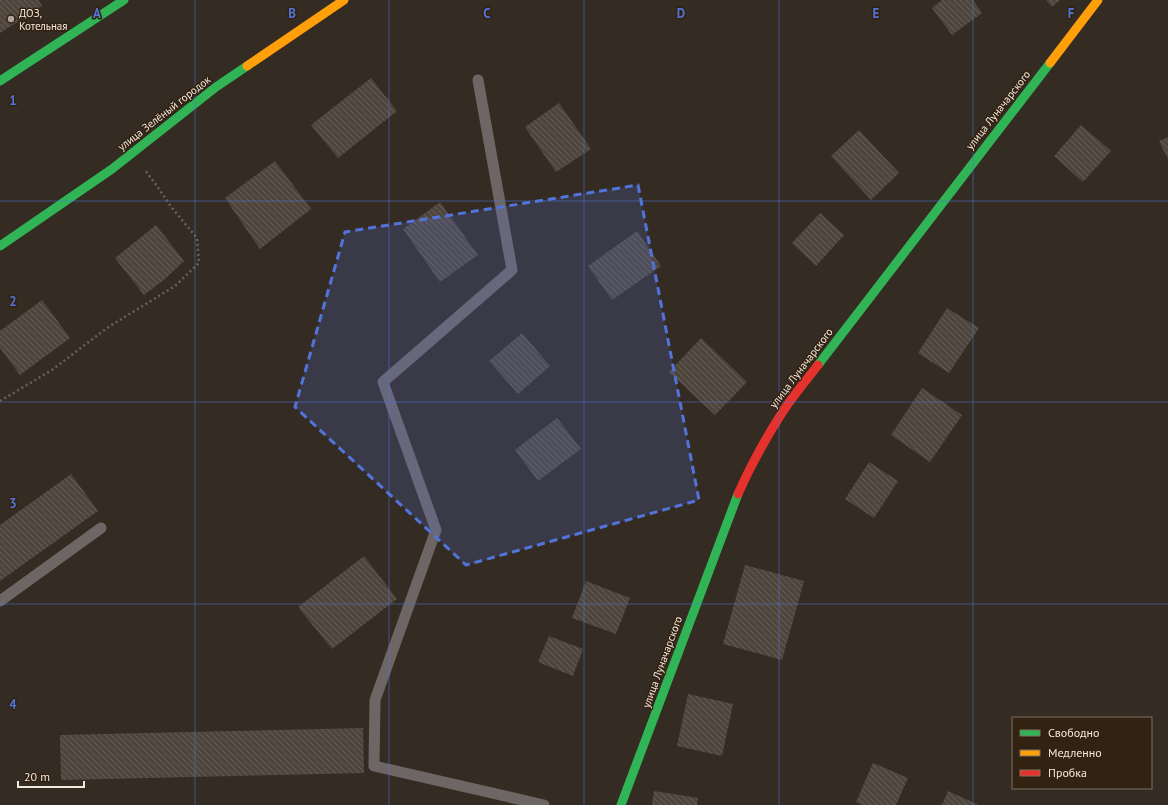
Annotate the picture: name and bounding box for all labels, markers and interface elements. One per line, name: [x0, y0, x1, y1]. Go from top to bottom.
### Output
text: A: [93, 5, 101, 22]
text: B: [288, 5, 296, 22]
text: C: [483, 5, 491, 22]
text: D: [677, 5, 685, 22]
text: E: [873, 5, 880, 22]
text: F: [1068, 5, 1075, 22]
place label: ДОЗ, Котельная: [19, 6, 68, 33]
marker: ДОЗ, Котельная: [6, 14, 16, 24]
street label: улица Луначарского: [963, 67, 1033, 152]
street label: улица Зелёный городок: [115, 72, 214, 154]
text: 1: [9, 92, 17, 109]
text: 2: [9, 293, 17, 310]
street label: улица Луначарского: [766, 325, 836, 411]
text: 3: [9, 495, 17, 512]
street label: улица Луначарского: [639, 614, 685, 710]
text: 4: [9, 696, 17, 713]
legend: [1012, 717, 1152, 789]
text: Свободно: [1048, 725, 1099, 740]
text: Медленно: [1048, 745, 1102, 760]
scale bar: [18, 763, 84, 789]
text: Пробка: [1048, 765, 1087, 780]
text: 20 m: [24, 769, 50, 784]

